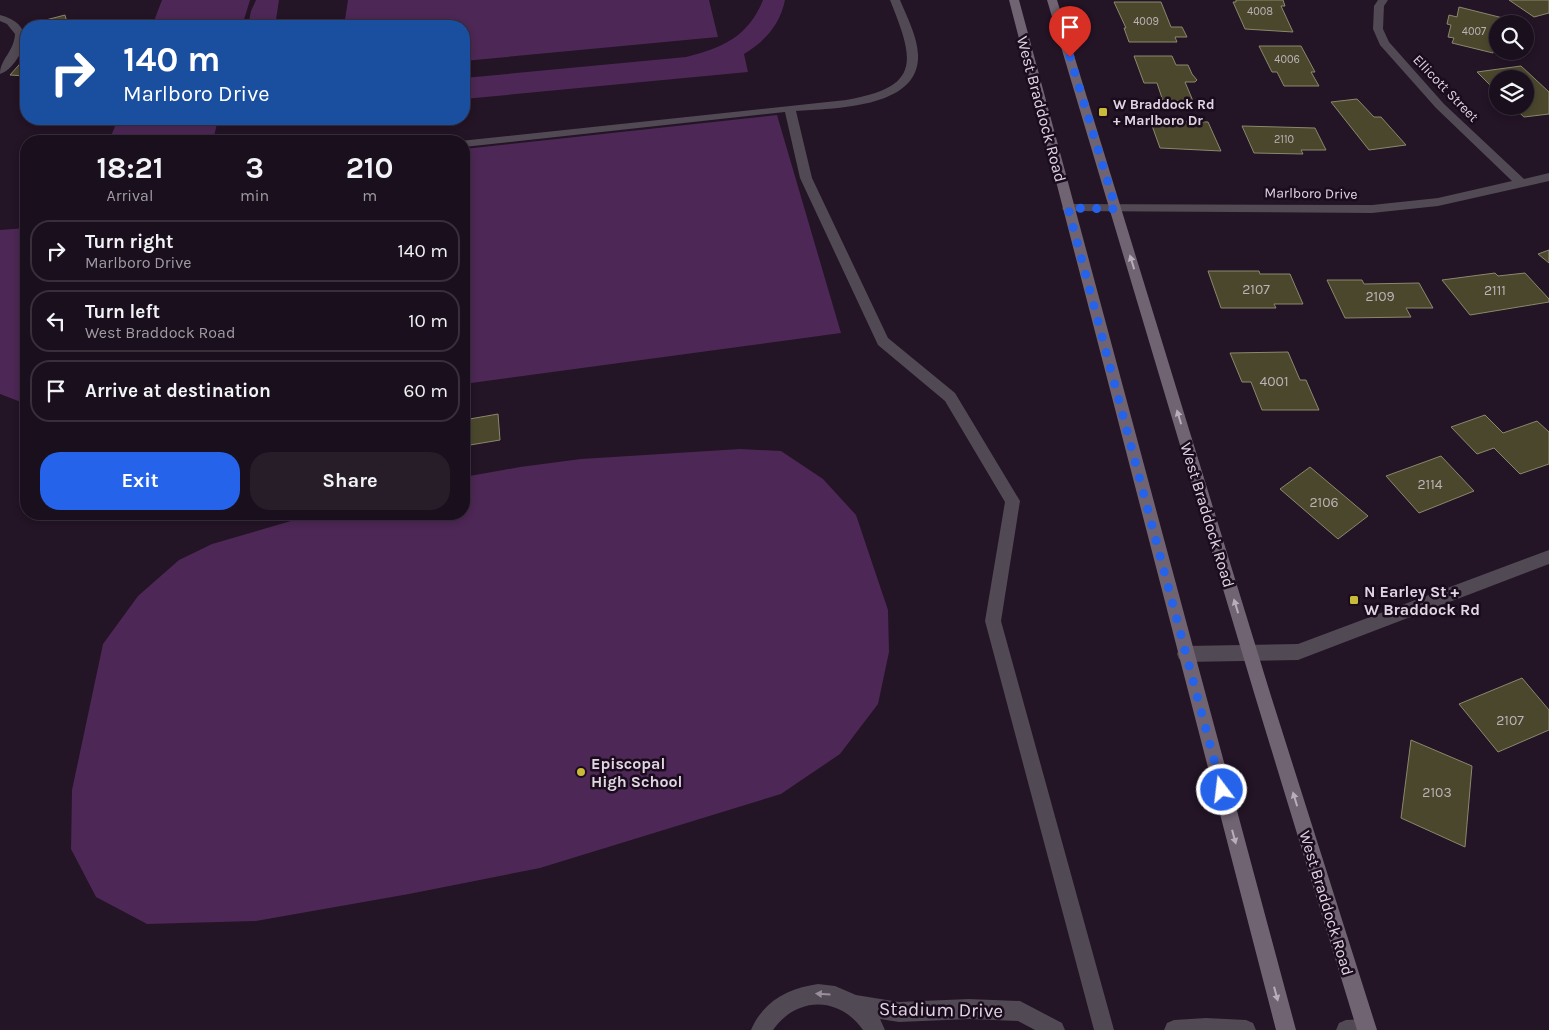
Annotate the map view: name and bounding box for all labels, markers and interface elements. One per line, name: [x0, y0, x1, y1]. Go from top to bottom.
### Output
house number: 4008: [1247, 5, 1273, 18]
pin: [1049, 6, 1091, 57]
icon: arrive: [1056, 13, 1084, 41]
house number: 4009: [1133, 15, 1159, 28]
map controls: [1489, 15, 1534, 115]
button: search: [1489, 15, 1534, 60]
house number: 4007: [1462, 25, 1486, 38]
street label: West Braddock Road: [1013, 34, 1070, 184]
text: 140 m: [123, 39, 221, 80]
icon: right: [40, 40, 105, 105]
street label: Ellicott Street: [1409, 51, 1482, 126]
house number: 4006: [1274, 53, 1300, 66]
button: layers: [1489, 70, 1534, 115]
text: Marlboro Drive: [123, 81, 270, 107]
place label: W Braddock Rd + Marlboro Dr: [1113, 96, 1215, 129]
marker: W Braddock Rd + Marlboro Dr: [1097, 106, 1109, 118]
house number: 2110: [1274, 133, 1294, 146]
text: 18:21: [96, 150, 163, 186]
text: 3: [245, 150, 264, 186]
text: 210: [346, 150, 394, 186]
street label: Marlboro Drive: [1264, 184, 1358, 203]
text: Arrival: [107, 186, 153, 205]
text: min: [240, 186, 269, 205]
text: m: [362, 186, 377, 205]
text: Turn right: [85, 231, 174, 253]
icon: right: [42, 237, 70, 265]
text: 140 m: [398, 240, 448, 262]
text: Marlboro Drive: [85, 253, 192, 272]
one-way arrow: [1127, 254, 1135, 269]
house number: 2107: [1242, 281, 1270, 298]
house number: 2111: [1484, 282, 1506, 299]
house number: 2109: [1365, 288, 1395, 305]
text: Turn left: [85, 301, 160, 323]
icon: left: [42, 307, 70, 335]
text: 10 m: [408, 310, 448, 332]
text: West Braddock Road: [85, 323, 235, 342]
house number: 4001: [1259, 373, 1289, 390]
icon: arrive: [42, 377, 70, 405]
text: Arrive at destination: [85, 380, 271, 402]
text: 60 m: [404, 380, 448, 402]
one-way arrow: [1174, 409, 1182, 424]
street label: West Braddock Road: [1176, 440, 1239, 590]
button: Exit: [40, 452, 240, 510]
button: Share: [250, 452, 450, 510]
house number: 2114: [1417, 476, 1443, 493]
house number: 2106: [1309, 494, 1339, 511]
place label: N Earley St + W Braddock Rd: [1364, 582, 1480, 619]
marker: N Earley St + W Braddock Rd: [1348, 594, 1360, 606]
one-way arrow: [1231, 599, 1239, 614]
house number: 2107: [1496, 712, 1524, 729]
place label: Episcopal High School: [591, 754, 683, 791]
position arrow: [1195, 763, 1247, 815]
marker: Episcopal High School: [575, 766, 587, 778]
house number: 2103: [1422, 784, 1452, 801]
one-way arrow: [1290, 791, 1298, 806]
street label: West Braddock Road: [1295, 828, 1358, 978]
one-way arrow: [1231, 829, 1239, 844]
one-way arrow: [1273, 986, 1281, 1001]
one-way arrow: [815, 990, 831, 998]
street label: Stadium Drive: [879, 998, 1003, 1022]

